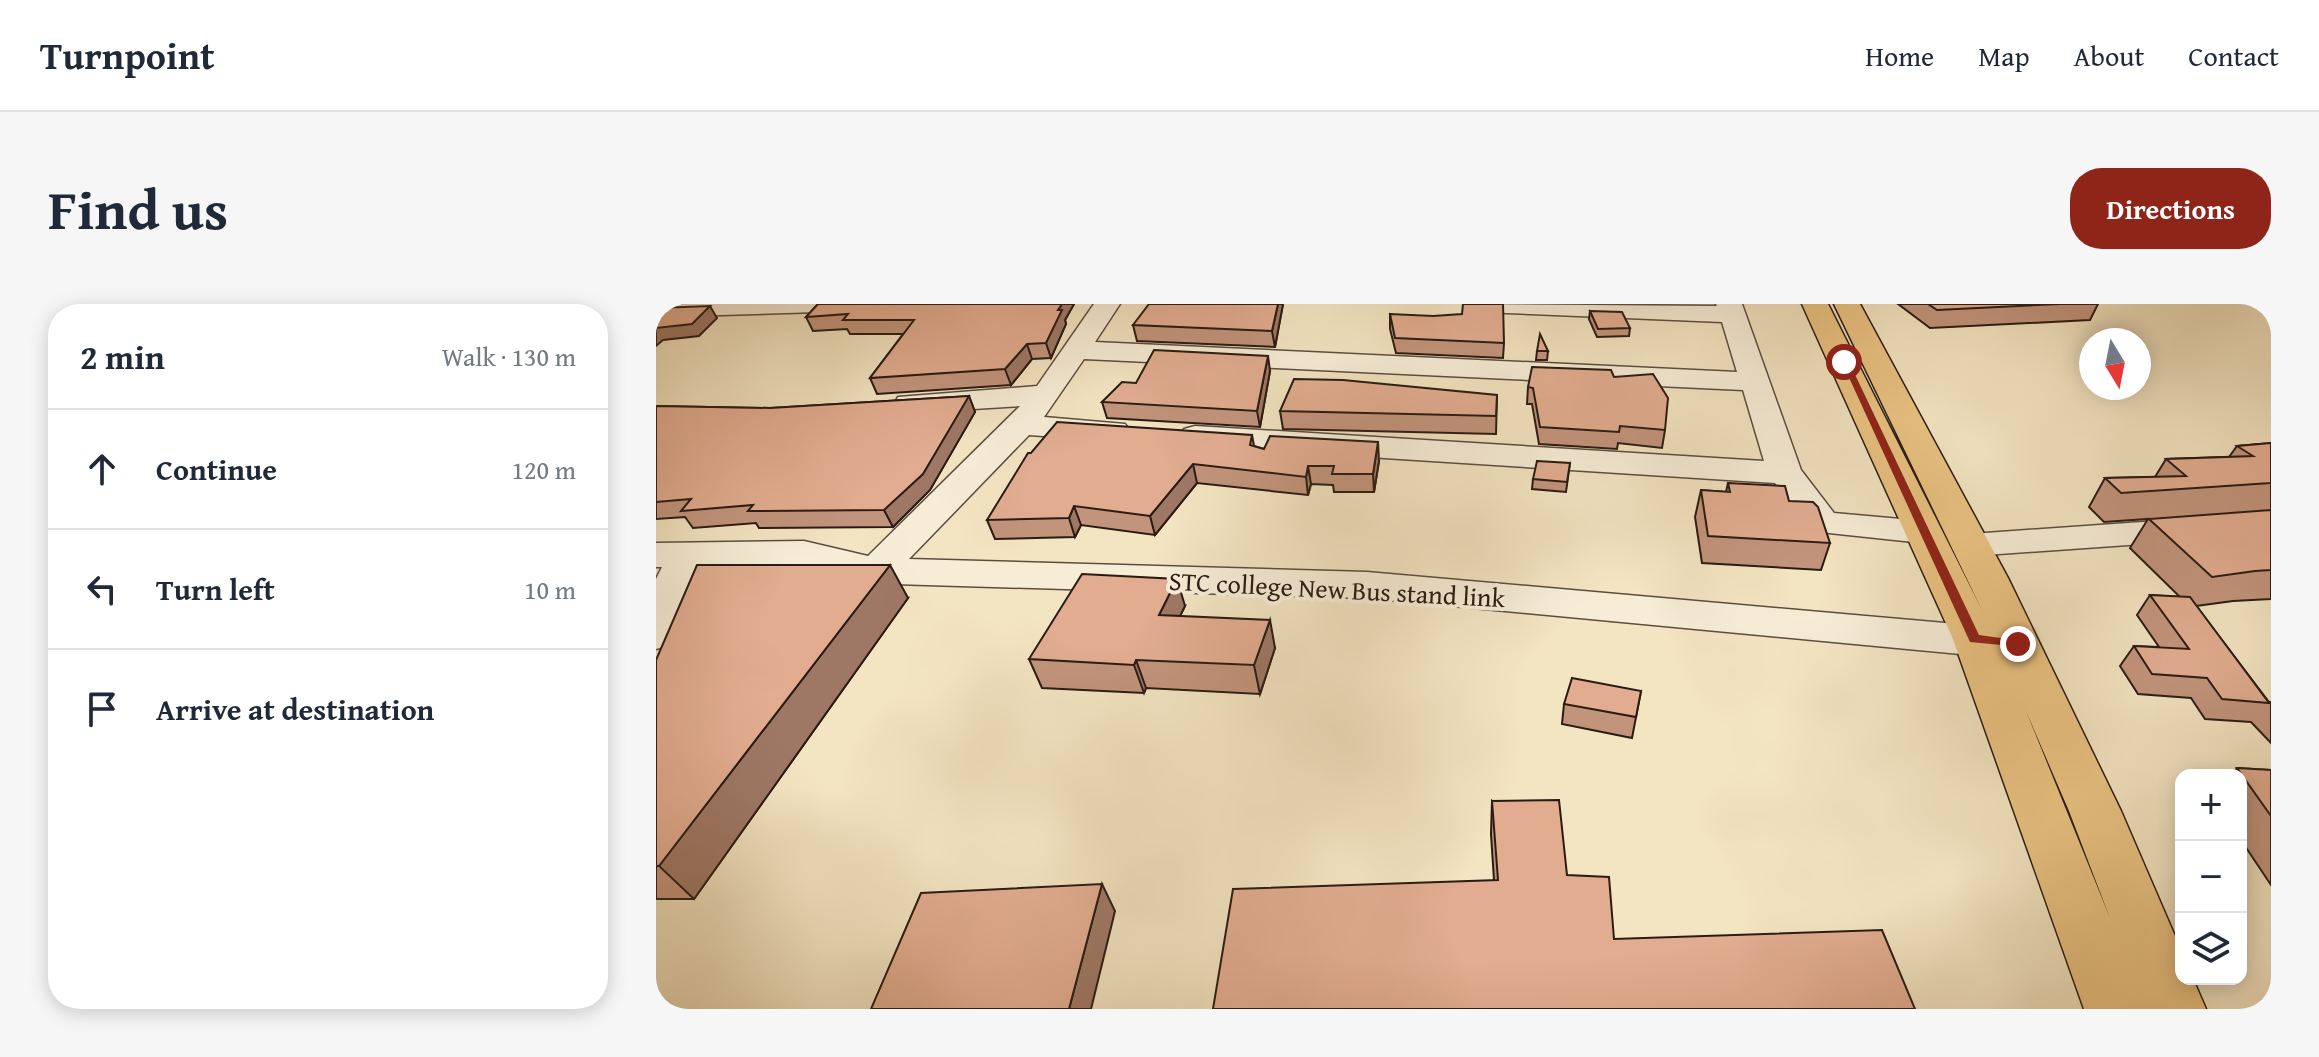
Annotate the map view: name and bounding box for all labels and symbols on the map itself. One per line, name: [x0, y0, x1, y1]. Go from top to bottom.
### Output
north arrow: [2079, 328, 2151, 400]
route start: [1826, 344, 1862, 380]
street label: STC college New Bus stand link: [1168, 561, 1507, 617]
route end: [2000, 626, 2036, 662]

